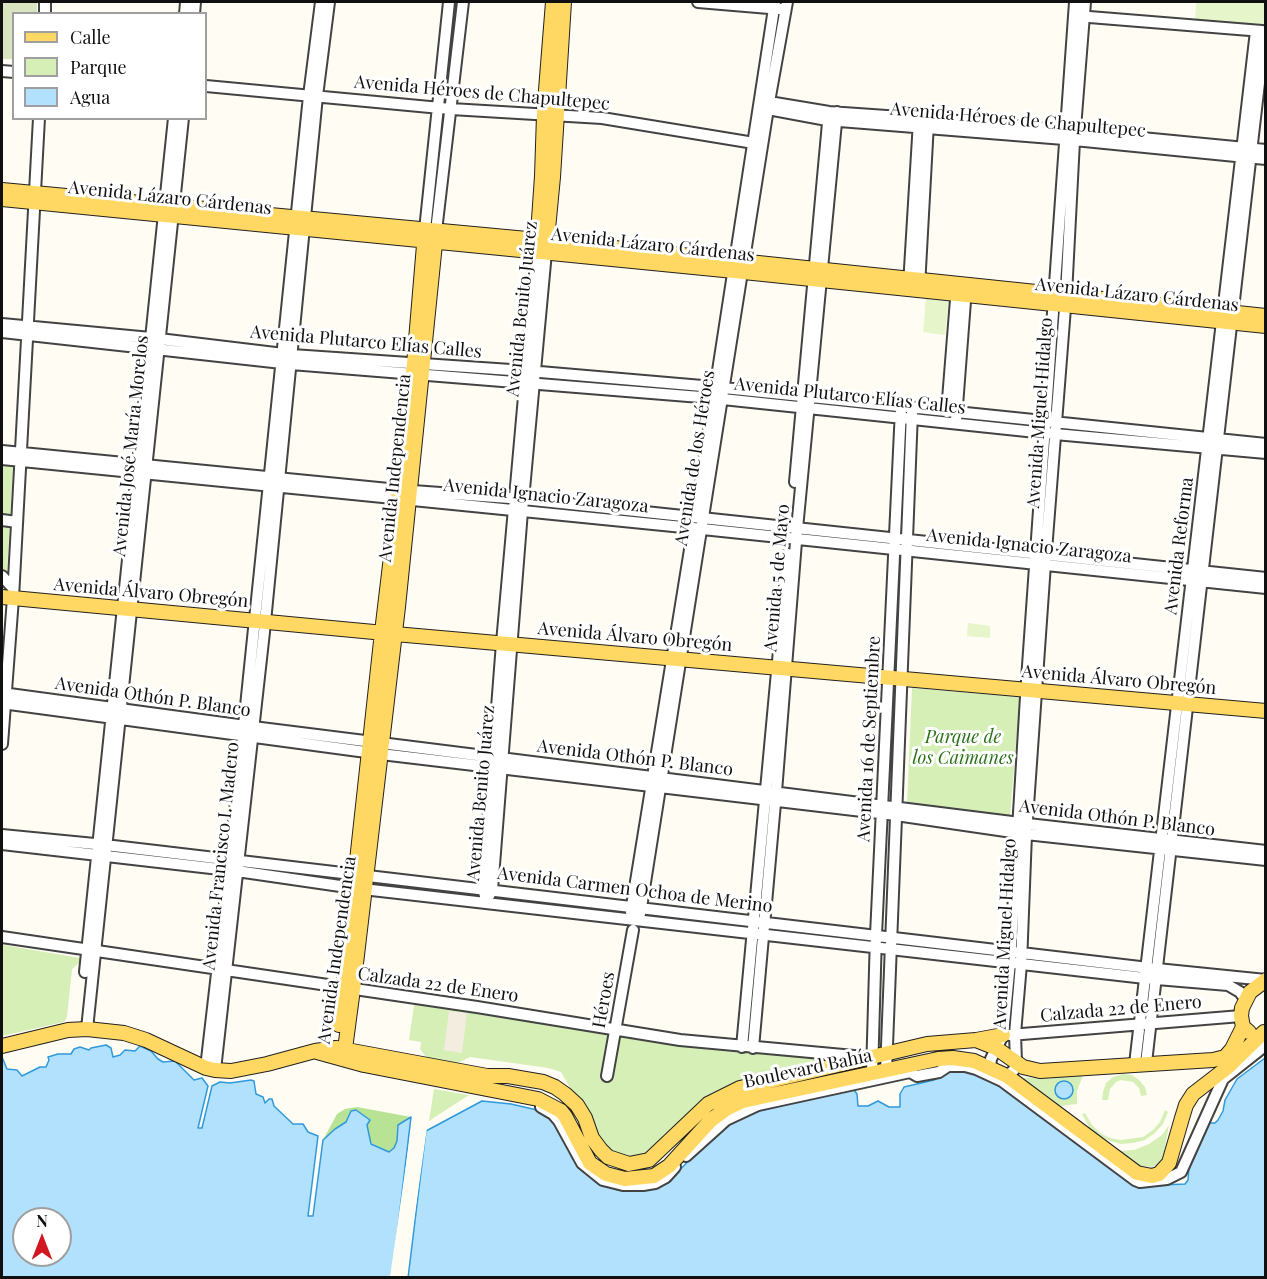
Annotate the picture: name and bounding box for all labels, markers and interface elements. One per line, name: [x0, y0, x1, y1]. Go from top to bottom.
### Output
legend: [12, 12, 207, 120]
text: Calle: [70, 25, 111, 49]
text: Parque: [70, 55, 127, 79]
street label: Avenida Héroes de Chapultepec: [353, 71, 611, 115]
text: Agua: [70, 85, 110, 109]
street label: Avenida Héroes de Chapultepec: [889, 98, 1147, 142]
street label: Avenida Lázaro Cárdenas: [67, 177, 273, 219]
street label: Avenida Benito Juárez: [502, 220, 542, 398]
street label: Avenida Lázaro Cárdenas: [550, 224, 756, 266]
street label: Avenida Lázaro Cárdenas: [1034, 274, 1240, 316]
street label: Avenida Miguel Hidalgo: [1023, 317, 1057, 509]
street label: Avenida Plutarco Elías Calles: [249, 321, 483, 363]
street label: Avenida José María Morelos: [109, 334, 153, 558]
street label: Avenida de los Héroes: [670, 369, 720, 547]
street label: Avenida Independencia: [374, 373, 416, 563]
street label: Avenida Plutarco Elías Calles: [733, 373, 967, 419]
street label: Avenida Ignacio Zaragoza: [442, 474, 650, 518]
street label: Avenida Reforma: [1160, 476, 1198, 616]
street label: Avenida 5 de Mayo: [760, 503, 794, 653]
street label: Avenida Ignacio Zaragoza: [925, 524, 1133, 568]
street label: Avenida Álvaro Obregón: [53, 574, 249, 612]
street label: Avenida Álvaro Obregón: [537, 618, 733, 656]
street label: Avenida 16 de Septiembre: [853, 635, 885, 843]
street label: Avenida Álvaro Obregón: [1021, 661, 1217, 699]
street label: Avenida Othón P. Blanco: [54, 673, 252, 721]
street label: Avenida Benito Juárez: [463, 704, 499, 882]
park label: Parque de los Caimanes: [912, 726, 1014, 768]
street label: Avenida Othón P. Blanco: [536, 735, 734, 781]
street label: Avenida Francisco I. Madero: [198, 741, 244, 971]
street label: Avenida Othón P. Blanco: [1018, 795, 1216, 841]
street label: Avenida Miguel Hidalgo: [989, 838, 1021, 1030]
street label: Avenida Independencia: [313, 855, 361, 1045]
street label: Avenida Carmen Ochoa de Merino: [496, 862, 774, 918]
street label: Calzada 22 de Enero: [356, 963, 520, 1007]
street label: Héroes: [588, 970, 620, 1030]
street label: Calzada 22 de Enero: [1039, 991, 1203, 1027]
street label: Boulevard Bahía: [742, 1045, 874, 1093]
north arrow: [12, 1207, 72, 1267]
text: N: [36, 1210, 48, 1231]

